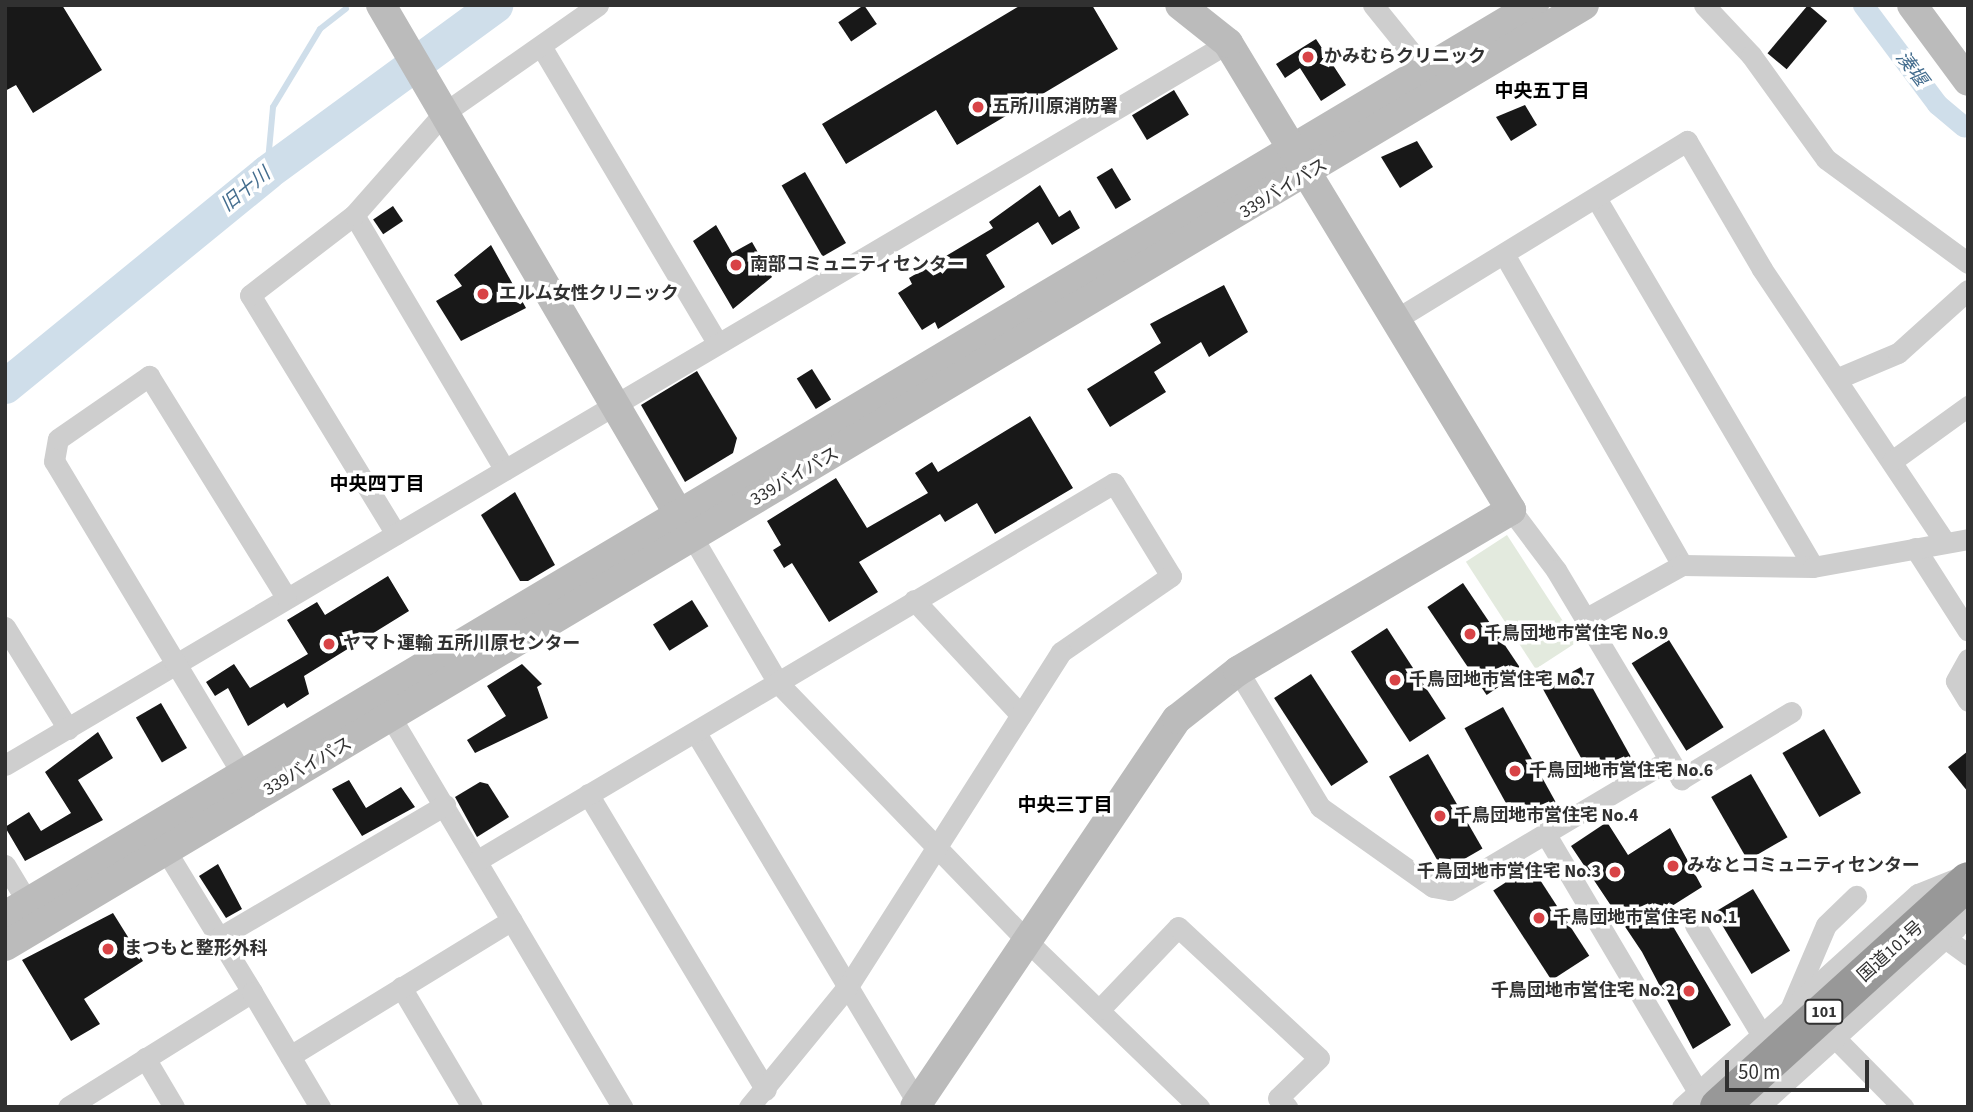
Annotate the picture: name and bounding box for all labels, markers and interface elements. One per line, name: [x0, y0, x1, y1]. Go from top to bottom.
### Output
place label: かみむらクリニック: [1324, 46, 1486, 68]
marker: かみむらクリニック: [1298, 47, 1318, 67]
water label: 湊堰: [1890, 47, 1932, 91]
district label: 中央五丁目: [1495, 81, 1589, 103]
place label: 五所川原消防署: [992, 96, 1118, 118]
marker: 五所川原消防署: [970, 99, 986, 115]
street label: 339バイパス: [1236, 154, 1332, 224]
water label: 旧十川: [217, 163, 275, 217]
place label: 南部コミュニティセンター: [750, 254, 966, 276]
marker: 南部コミュニティセンター: [728, 257, 744, 273]
place label: エルム女性クリニック: [499, 283, 679, 305]
marker: エルム女性クリニック: [473, 284, 493, 304]
street label: 339バイパス: [747, 443, 843, 511]
district label: 中央四丁目: [330, 474, 424, 496]
place label: 千鳥団地市営住宅 No.9: [1484, 623, 1668, 645]
marker: 千鳥団地市営住宅 No.9: [1462, 626, 1478, 642]
place label: ヤマト運輸 五所川原センター: [343, 633, 581, 655]
marker: ヤマト運輸 五所川原センター: [321, 636, 337, 652]
place label: 千鳥団地市営住宅 Mo.7: [1409, 669, 1595, 691]
marker: 千鳥団地市営住宅 Mo.7: [1387, 672, 1403, 688]
street label: 339バイパス: [260, 733, 356, 801]
place label: 千鳥団地市営住宅 No.6: [1529, 760, 1713, 782]
marker: 千鳥団地市営住宅 No.6: [1507, 763, 1523, 779]
district label: 中央三丁目: [1018, 795, 1112, 817]
place label: 千鳥団地市営住宅 No.4: [1454, 805, 1638, 827]
marker: 千鳥団地市営住宅 No.4: [1432, 808, 1448, 824]
place label: みなとコミュニティセンター: [1687, 855, 1921, 877]
marker: みなとコミュニティセンター: [1665, 858, 1681, 874]
place label: 千鳥団地市営住宅 No.3: [1417, 861, 1601, 883]
marker: 千鳥団地市営住宅 No.3: [1607, 864, 1623, 880]
place label: 千鳥団地市営住宅 No.1: [1553, 907, 1737, 929]
marker: 千鳥団地市営住宅 No.1: [1531, 910, 1547, 926]
street label: 国道101号: [1854, 917, 1928, 987]
place label: まつもと整形外科: [124, 938, 268, 960]
marker: まつもと整形外科: [98, 939, 118, 959]
place label: 千鳥団地市営住宅 No.2: [1491, 980, 1675, 1002]
marker: 千鳥団地市営住宅 No.2: [1681, 983, 1697, 999]
road number: 101: [1803, 1000, 1845, 1024]
scale bar: [1728, 1046, 1871, 1090]
text: 50 m: [1738, 1057, 1780, 1087]

